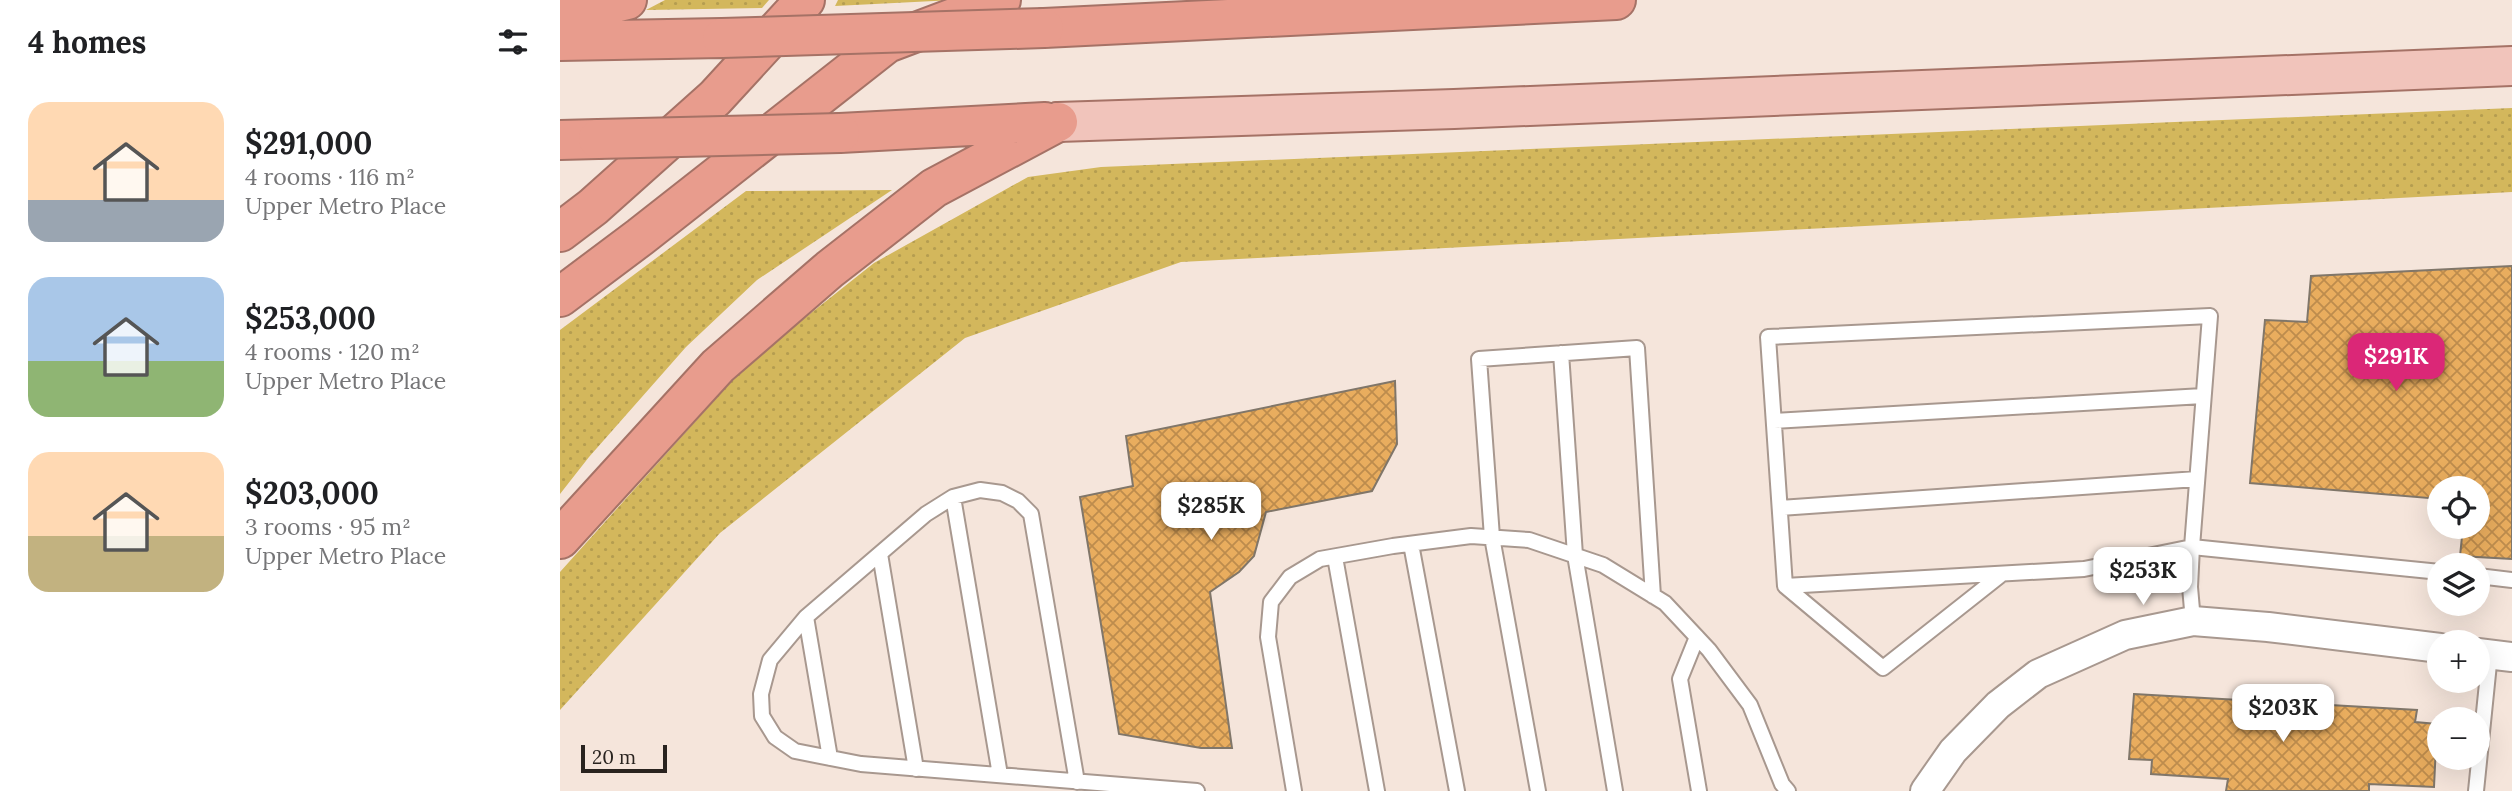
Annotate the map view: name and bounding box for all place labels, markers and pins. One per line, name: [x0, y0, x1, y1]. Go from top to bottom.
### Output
pin: $291K: [2347, 334, 2445, 393]
pin: $285K: [1162, 482, 1260, 542]
pin: $253K: [2094, 548, 2192, 607]
pin: $203K: [2234, 684, 2332, 744]

